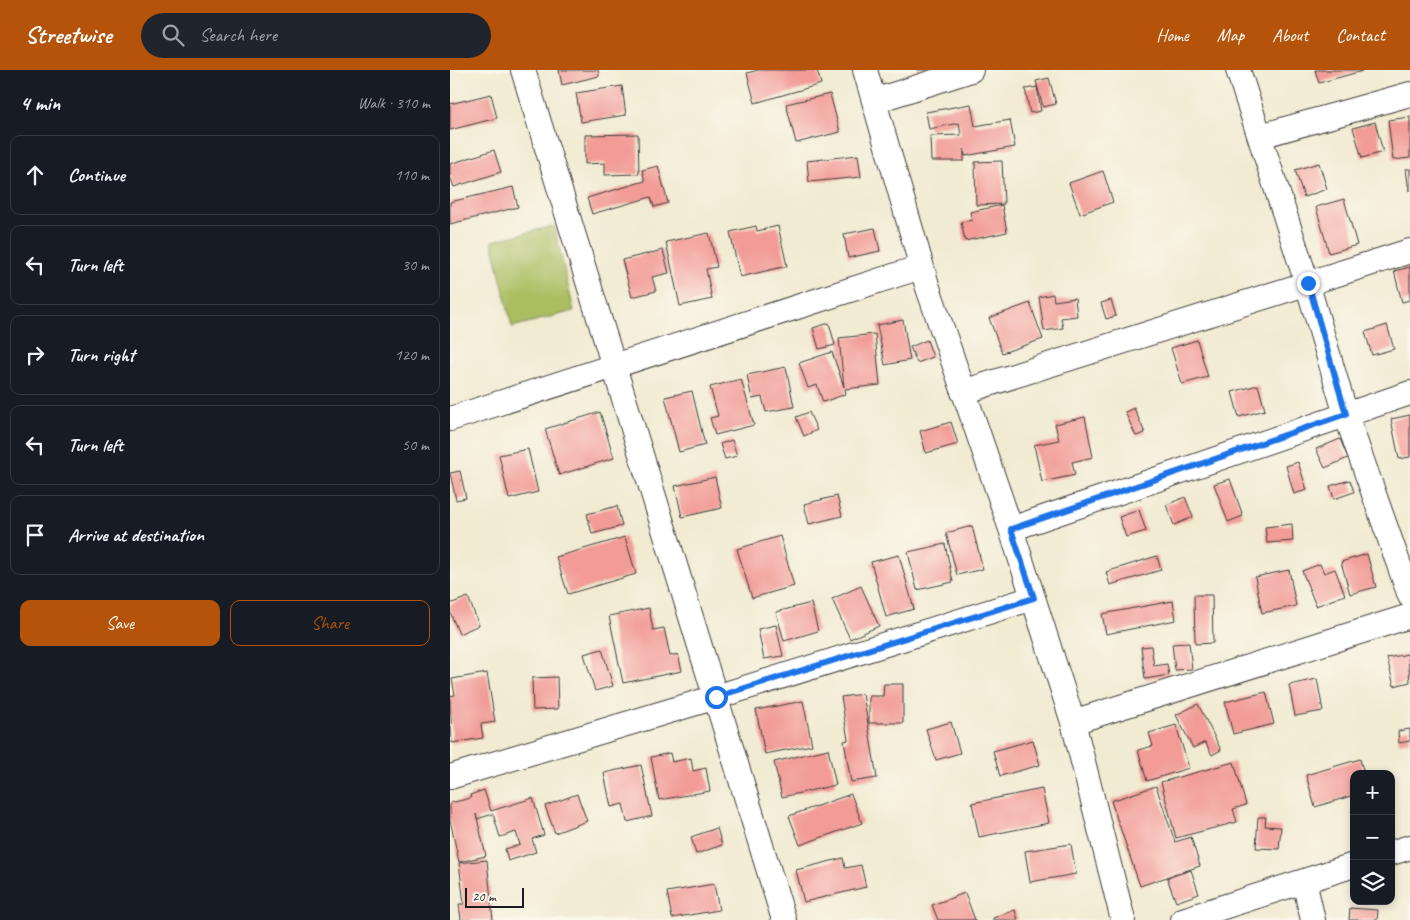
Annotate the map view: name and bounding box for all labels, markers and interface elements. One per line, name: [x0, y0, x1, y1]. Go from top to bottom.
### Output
search box: [141, 13, 491, 58]
text: Streetwise: [25, 20, 111, 50]
icon: search: [159, 21, 187, 49]
text: Search here: [199, 23, 277, 47]
text: Home: [1156, 24, 1189, 46]
text: Map: [1217, 24, 1244, 46]
text: About: [1272, 24, 1308, 46]
text: Contact: [1336, 24, 1385, 46]
text: 4 min: [20, 90, 60, 116]
text: Walk · 310 m: [358, 93, 430, 113]
icon: ahead: [21, 161, 49, 189]
text: Continue: [68, 163, 125, 187]
text: 110 m: [395, 165, 429, 185]
icon: left: [21, 251, 49, 279]
text: Turn left: [68, 253, 123, 277]
text: 30 m: [402, 255, 429, 275]
route end: [1297, 272, 1320, 295]
icon: right: [21, 341, 49, 369]
text: Turn right: [68, 343, 135, 367]
text: 120 m: [395, 345, 429, 365]
icon: left: [21, 431, 49, 459]
text: Turn left: [68, 433, 123, 457]
text: 50 m: [402, 435, 429, 455]
icon: arrive: [21, 521, 49, 549]
text: Arrive at destination: [68, 523, 204, 547]
button: Save: [20, 600, 220, 646]
button: Share: [230, 600, 430, 646]
route start: [705, 686, 728, 709]
map controls: [1350, 770, 1395, 905]
button: +: [1350, 770, 1395, 815]
button: −: [1350, 815, 1395, 860]
button: layers: [1350, 860, 1395, 905]
scale bar: [465, 885, 524, 908]
text: 20 m: [472, 888, 496, 905]

